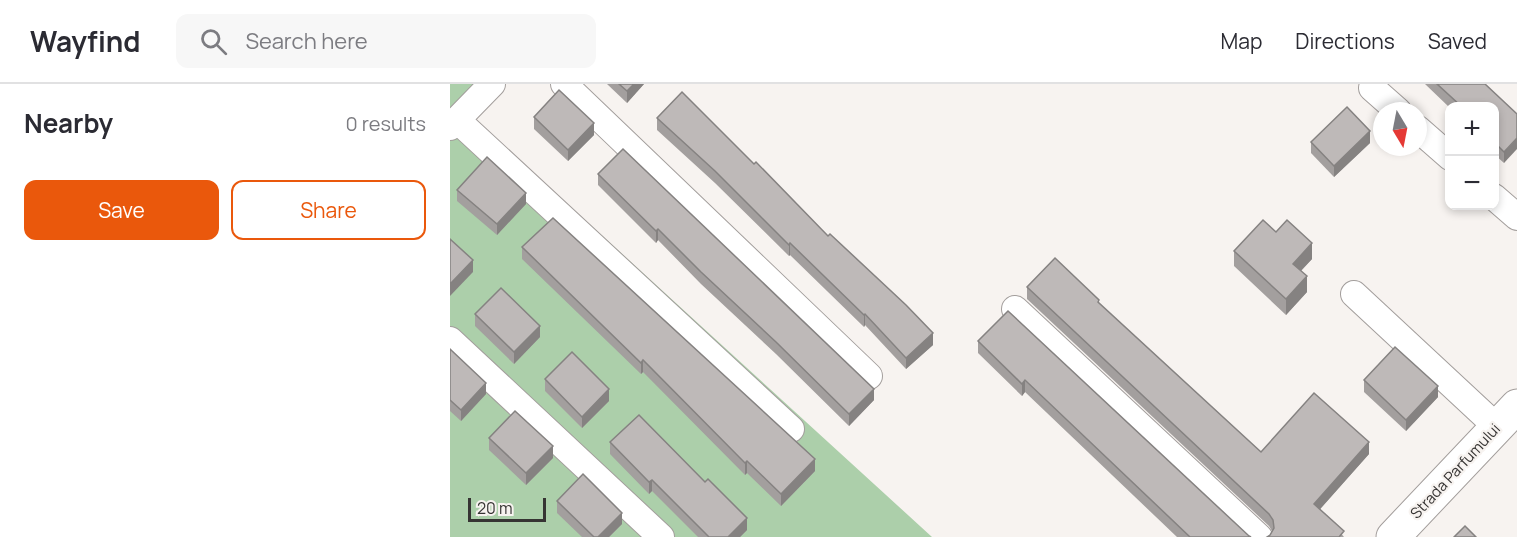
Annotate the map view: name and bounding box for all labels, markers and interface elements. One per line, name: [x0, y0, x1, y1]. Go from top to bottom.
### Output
search box: [176, 14, 596, 68]
text: Wayfind: [30, 22, 140, 60]
icon: search: [197, 25, 230, 58]
text: Search here: [245, 26, 368, 56]
text: Map: [1221, 27, 1262, 55]
text: Directions: [1295, 27, 1395, 55]
text: Saved: [1428, 27, 1487, 55]
north arrow: [1373, 102, 1427, 156]
map controls: [1445, 102, 1499, 210]
button: +: [1445, 102, 1499, 156]
text: Nearby: [24, 105, 113, 141]
text: 0 results: [346, 110, 426, 137]
button: −: [1445, 156, 1499, 210]
button: Save: [24, 180, 219, 240]
button: Share: [231, 180, 426, 240]
street label: Strada Parfumului: [1405, 419, 1505, 523]
scale bar: [468, 495, 546, 522]
text: 20 m: [477, 497, 513, 519]

